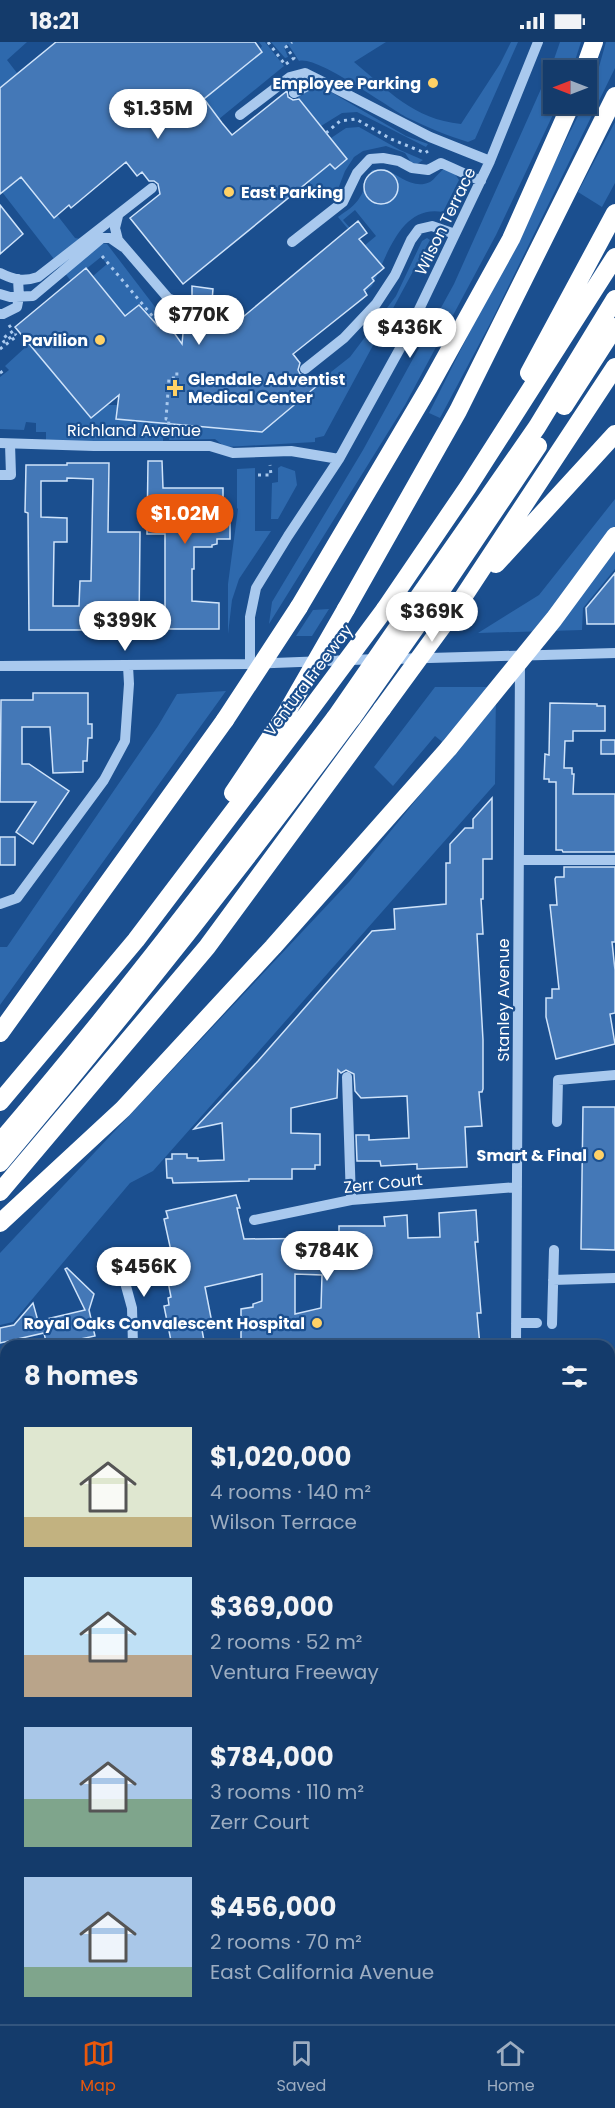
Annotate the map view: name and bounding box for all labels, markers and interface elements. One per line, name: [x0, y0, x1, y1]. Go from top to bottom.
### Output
text: 18:21: [30, 6, 80, 37]
north arrow: [543, 60, 597, 114]
map controls: [543, 60, 597, 114]
place label: Employee Parking: [272, 72, 421, 95]
marker: Employee Parking: [426, 76, 440, 90]
pin: $1.35M: [109, 89, 207, 140]
text: $1.35M: [123, 94, 193, 122]
street label: Wilson Terrace: [409, 163, 482, 279]
place label: East Parking: [241, 181, 343, 204]
marker: East Parking: [222, 185, 236, 199]
pin: $770K: [157, 295, 241, 346]
text: $770K: [168, 300, 230, 328]
pin: $436K: [368, 308, 452, 359]
text: $436K: [377, 313, 443, 341]
place label: Pavilion: [22, 329, 88, 352]
marker: Pavilion: [93, 333, 107, 347]
place label: Glendale Adventist Medical Center: [188, 368, 345, 409]
marker: Glendale Adventist Medical Center: [166, 379, 184, 397]
street label: Richland Avenue: [67, 419, 201, 442]
pin: $1.02M: [136, 494, 234, 545]
text: $1.02M: [150, 499, 220, 527]
pin: $369K: [390, 592, 474, 643]
text: $369K: [400, 597, 464, 625]
pin: $399K: [83, 601, 167, 652]
text: $399K: [93, 606, 157, 634]
street label: Ventura Freeway: [259, 620, 358, 741]
street label: Stanley Avenue: [492, 938, 515, 1062]
place label: Smart & Final: [477, 1144, 587, 1167]
marker: Smart & Final: [592, 1148, 606, 1162]
street label: Zerr Court: [342, 1168, 424, 1199]
pin: $784K: [285, 1231, 369, 1282]
text: $784K: [295, 1236, 359, 1264]
pin: $456K: [102, 1247, 186, 1298]
text: $456K: [111, 1252, 177, 1280]
place label: Royal Oaks Convalescent Hospital: [23, 1312, 305, 1335]
marker: Royal Oaks Convalescent Hospital: [310, 1316, 324, 1330]
text: 8 homes: [24, 1358, 139, 1394]
icon: filters: [558, 1360, 591, 1393]
text: $1,020,000: [210, 1439, 351, 1475]
icon: home: [72, 1451, 144, 1523]
text: 4 rooms · 140 m²: [210, 1478, 371, 1506]
text: Wilson Terrace: [210, 1508, 357, 1536]
text: $369,000: [210, 1589, 334, 1625]
icon: home: [72, 1601, 144, 1673]
text: 2 rooms · 52 m²: [210, 1628, 362, 1656]
text: Ventura Freeway: [210, 1658, 379, 1686]
text: $784,000: [210, 1739, 334, 1775]
icon: home: [72, 1751, 144, 1823]
text: 3 rooms · 110 m²: [210, 1778, 364, 1806]
text: Zerr Court: [210, 1808, 309, 1836]
text: $456,000: [210, 1889, 337, 1925]
icon: home: [72, 1901, 144, 1973]
text: 2 rooms · 70 m²: [210, 1928, 362, 1956]
text: East California Avenue: [210, 1958, 434, 1986]
tab: Map: [80, 2037, 116, 2098]
tab: Saved: [276, 2037, 326, 2098]
tab: Home: [487, 2037, 535, 2098]

